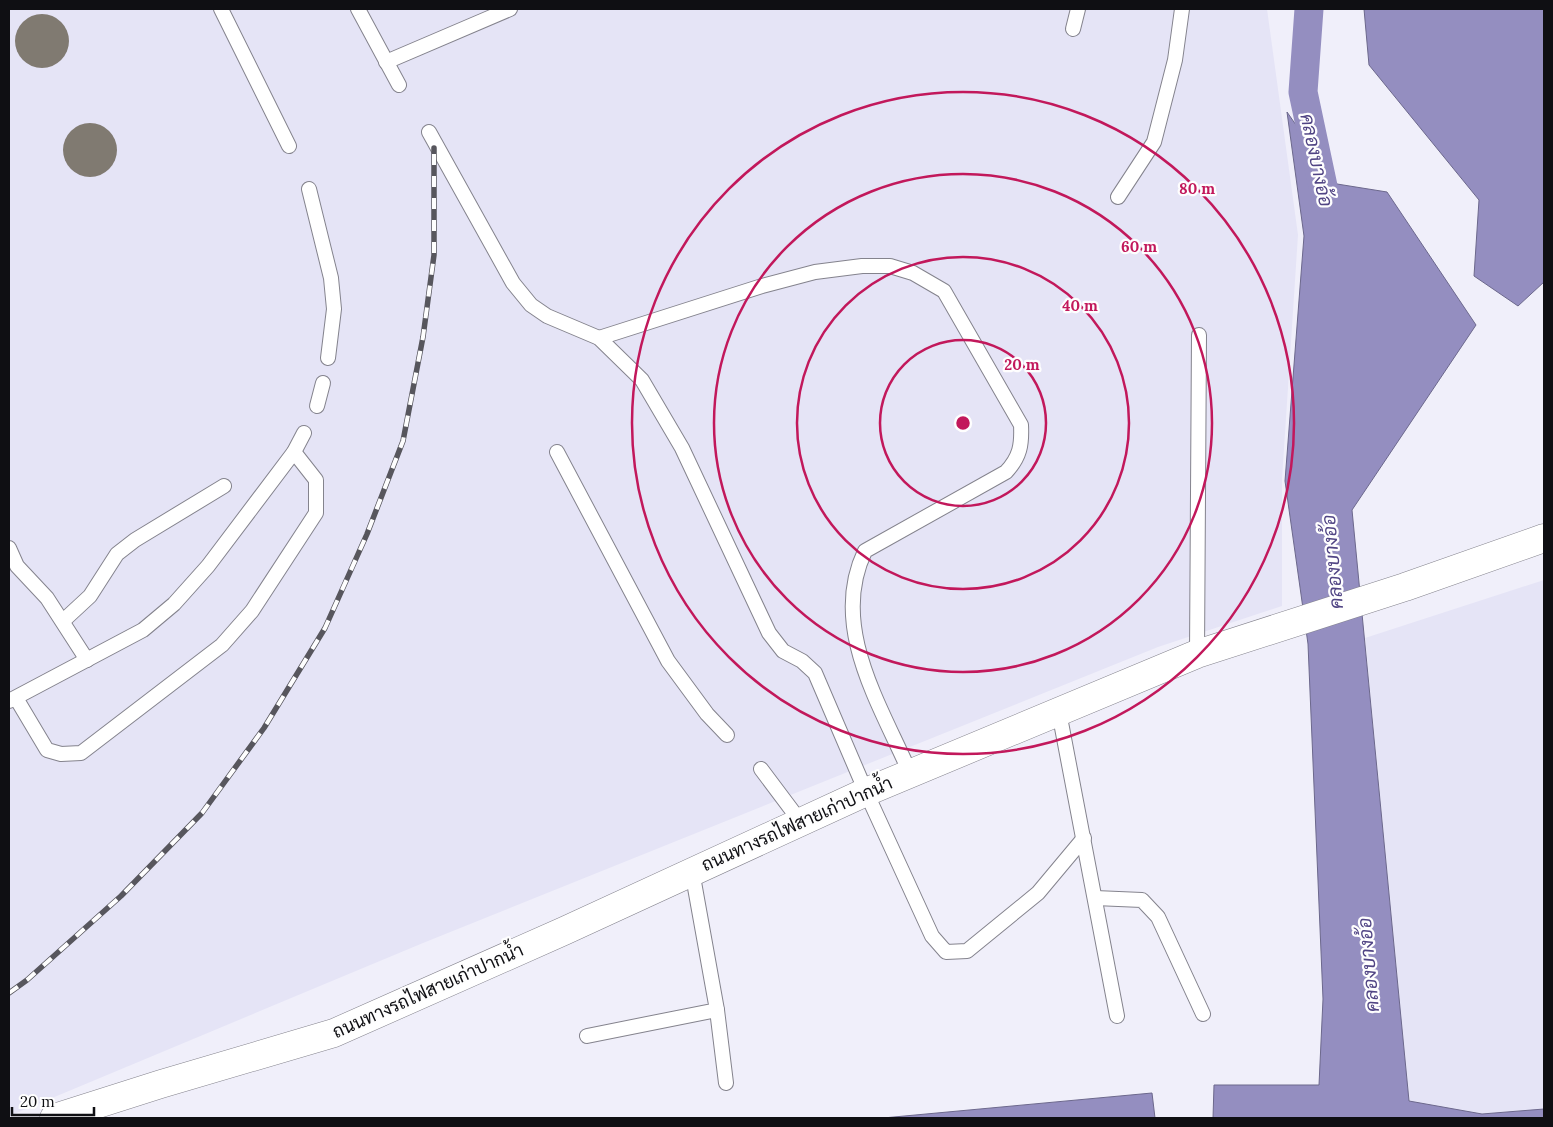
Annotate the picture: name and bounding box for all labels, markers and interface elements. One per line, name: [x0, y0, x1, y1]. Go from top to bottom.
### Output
water label: คลองบางอ้อ: [1295, 111, 1339, 209]
text: 80 m: [1179, 179, 1215, 198]
text: 60 m: [1121, 237, 1157, 256]
text: 40 m: [1062, 296, 1098, 315]
text: 20 m: [1004, 355, 1040, 374]
centre of rings: [954, 414, 972, 432]
water label: คลองบางอ้อ: [1316, 514, 1348, 610]
street label: ถนนทางรถไฟสายเก่าปากน้ำ: [696, 767, 896, 876]
water label: คลองบางอ้อ: [1352, 917, 1384, 1013]
street label: ถนนทางรถไฟสายเก่าปากน้ำ: [327, 934, 527, 1043]
scale bar: [12, 1084, 95, 1116]
text: 20 m: [20, 1092, 55, 1111]

